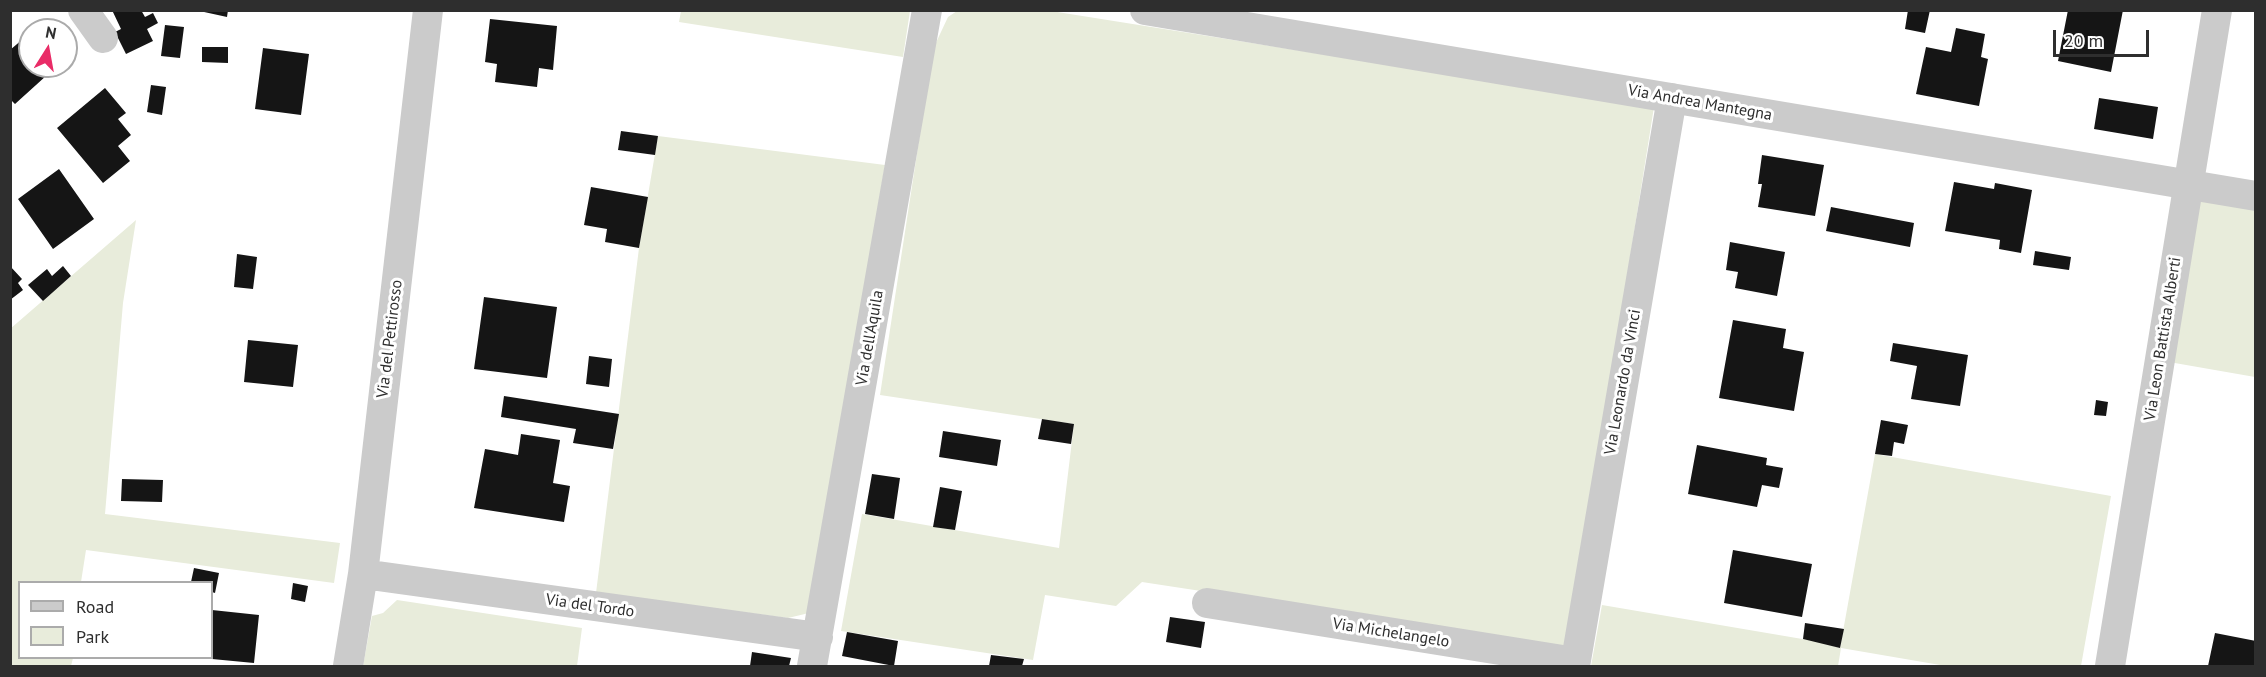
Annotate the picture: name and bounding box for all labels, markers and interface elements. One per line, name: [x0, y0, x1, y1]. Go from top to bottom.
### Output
north arrow: [18, 18, 78, 78]
scale bar: [2056, 18, 2152, 56]
text: N: [44, 21, 58, 43]
text: 20 m: [2064, 29, 2103, 52]
street label: Via Andrea Mantegna: [1626, 81, 1774, 125]
street label: Via Leon Battista Alberti: [2141, 256, 2185, 422]
street label: Via del Pettirosso: [373, 279, 407, 399]
street label: Via dell'Aquila: [852, 289, 888, 387]
street label: Via Leonardo da Vinci: [1601, 308, 1645, 456]
legend: [18, 581, 213, 659]
street label: Via del Tordo: [544, 590, 636, 622]
text: Road: [76, 595, 114, 618]
street label: Via Michelangelo: [1331, 614, 1451, 652]
text: Park: [76, 625, 109, 648]

